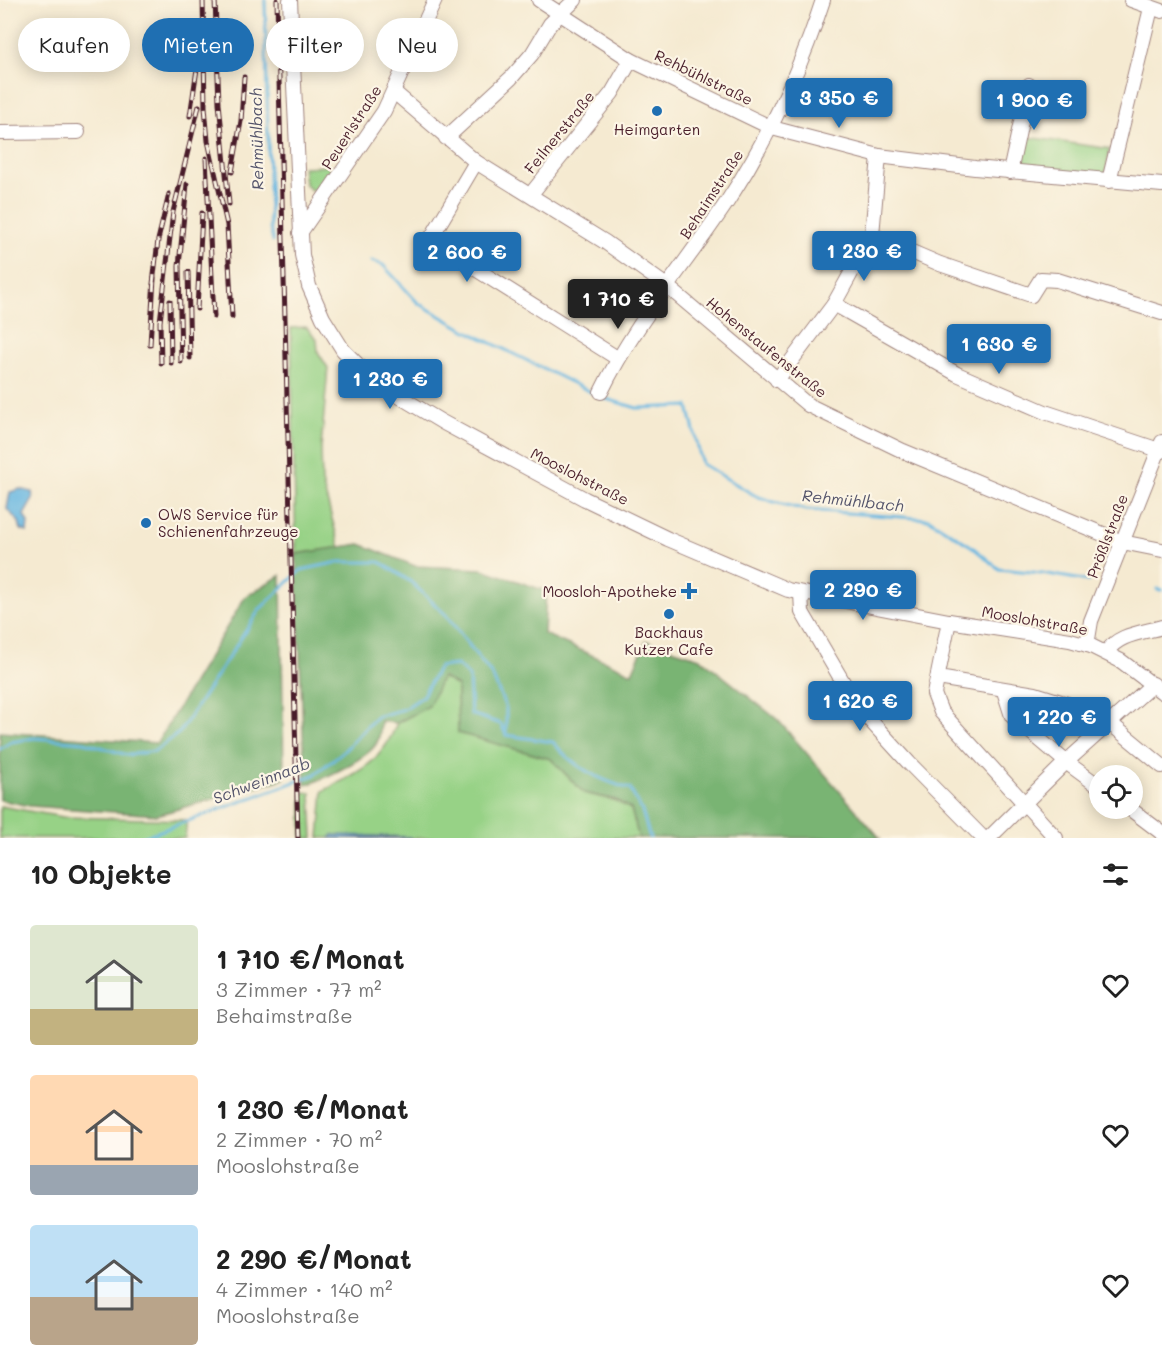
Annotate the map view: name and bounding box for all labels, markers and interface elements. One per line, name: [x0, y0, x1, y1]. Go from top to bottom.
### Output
chip: Kaufen: [18, 18, 130, 72]
chip: Mieten: [142, 18, 254, 72]
chip: Filter: [266, 18, 364, 72]
chip: Neu: [376, 18, 458, 72]
street label: Rehbühlstraße: [652, 45, 756, 109]
pin: 3 350 €: [784, 78, 894, 129]
pin: 1 900 €: [979, 80, 1089, 131]
street label: Peuerlstraße: [316, 81, 386, 173]
text: 3 350 €: [799, 84, 879, 110]
text: 1 900 €: [995, 86, 1073, 112]
street label: Feilnerstraße: [520, 87, 598, 177]
water label: Rehmühlbach: [245, 88, 267, 190]
marker: Heimgarten: [650, 104, 664, 118]
place label: Heimgarten: [614, 119, 700, 139]
street label: Behaimstraße: [675, 146, 747, 242]
pin: 1 230 €: [809, 231, 919, 282]
pin: 2 600 €: [412, 232, 522, 283]
text: 1 230 €: [826, 237, 902, 263]
text: 2 600 €: [427, 238, 507, 264]
pin: 1 710 €: [563, 279, 673, 330]
text: 1 710 €: [582, 285, 654, 311]
street label: Hohenstaufenstraße: [702, 292, 832, 402]
pin: 1 630 €: [944, 324, 1054, 375]
text: 1 630 €: [961, 330, 1037, 356]
pin: 1 230 €: [335, 359, 445, 410]
text: 1 230 €: [352, 365, 428, 391]
street label: Mooslohstraße: [527, 443, 633, 509]
water label: Rehmühlbach: [801, 484, 905, 516]
street label: Prößlstraße: [1082, 491, 1132, 581]
place label: OWS Service für Schienenfahrzeuge: [158, 504, 299, 541]
marker: OWS Service für Schienenfahrzeuge: [139, 516, 153, 530]
pin: 2 290 €: [808, 570, 918, 621]
text: 2 290 €: [824, 576, 902, 602]
place label: Moosloh-Apotheke: [542, 581, 677, 601]
marker: Moosloh-Apotheke: [682, 584, 696, 598]
street label: Mooslohstraße: [980, 601, 1090, 639]
marker: Backhaus Kutzer Cafe: [662, 607, 676, 621]
place label: Backhaus Kutzer Cafe: [624, 622, 714, 659]
pin: 1 620 €: [805, 681, 915, 732]
text: 1 620 €: [822, 687, 898, 713]
pin: 1 220 €: [1004, 697, 1114, 748]
text: 1 220 €: [1022, 703, 1096, 729]
water label: Schweinnaab: [209, 752, 313, 808]
map controls: [1089, 765, 1143, 819]
button: locate: [1089, 765, 1143, 819]
text: 10 Objekte: [30, 857, 172, 891]
icon: filters: [1099, 858, 1132, 891]
text: 1 710 €/Monat: [216, 942, 404, 976]
icon: home: [78, 949, 150, 1021]
icon: heart: [1099, 969, 1132, 1002]
text: 3 Zimmer · 77 m²: [216, 976, 382, 1002]
text: Behaimstraße: [216, 1002, 353, 1028]
text: 1 230 €/Monat: [216, 1092, 409, 1126]
icon: home: [78, 1099, 150, 1171]
icon: heart: [1099, 1119, 1132, 1152]
text: 2 Zimmer · 70 m²: [216, 1126, 382, 1152]
text: Mooslohstraße: [216, 1152, 360, 1178]
text: 2 290 €/Monat: [216, 1242, 412, 1276]
icon: home: [78, 1249, 150, 1321]
icon: heart: [1099, 1269, 1132, 1302]
text: 4 Zimmer · 140 m²: [216, 1276, 392, 1302]
text: Mooslohstraße: [216, 1302, 360, 1328]

